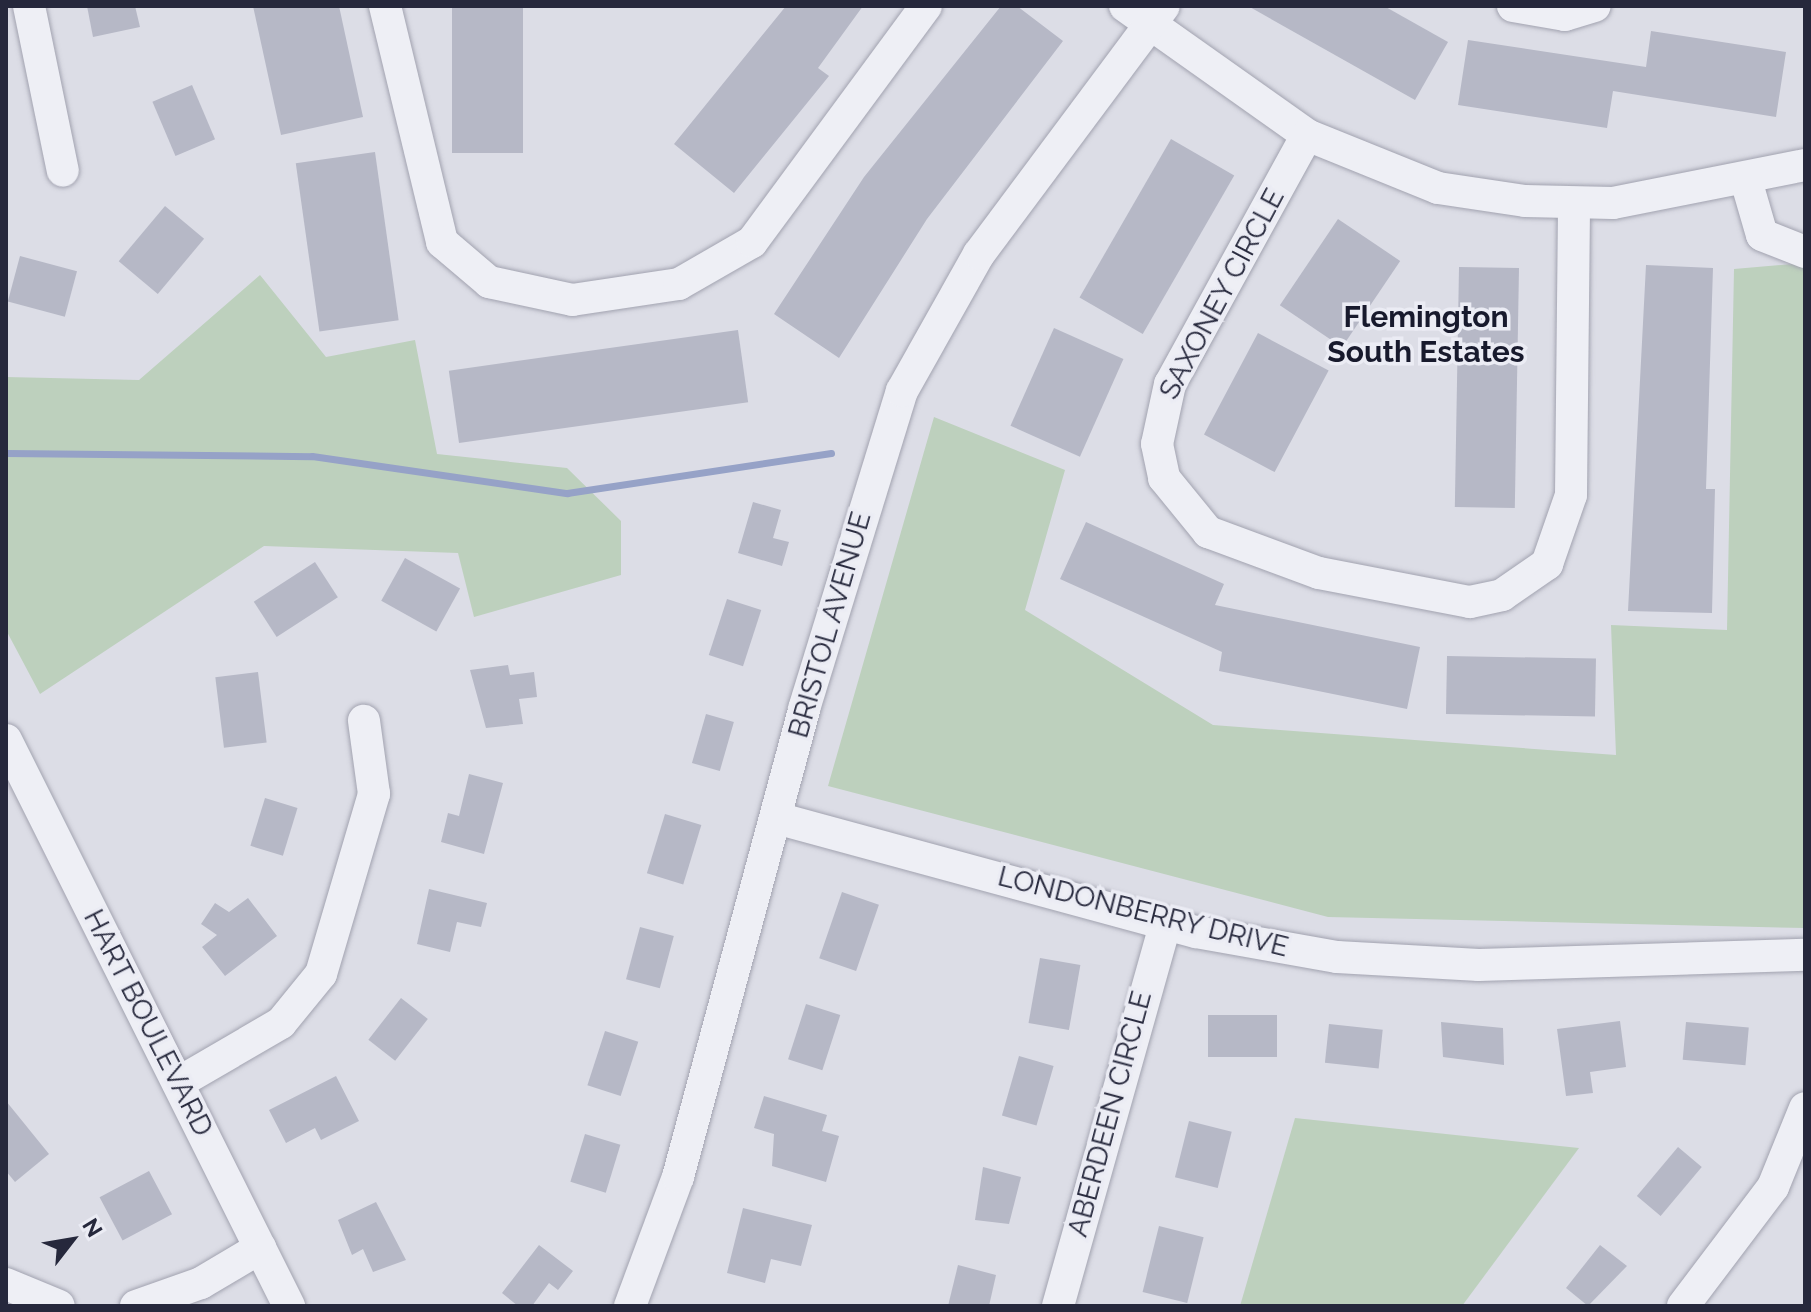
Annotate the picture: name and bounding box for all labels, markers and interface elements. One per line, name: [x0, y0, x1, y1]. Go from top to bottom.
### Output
street label: SAXONEY CIRCLE: [1152, 183, 1292, 405]
district label: Flemington South Estates: [1327, 299, 1525, 370]
street label: BRISTOL AVENUE: [781, 507, 879, 743]
street label: LONDONBERRY DRIVE: [994, 860, 1292, 964]
street label: HART BOULEVARD: [76, 904, 220, 1142]
street label: ABERDEEN CIRCLE: [1061, 988, 1159, 1240]
north arrow: [32, 1200, 112, 1280]
text: N: [77, 1214, 108, 1242]

